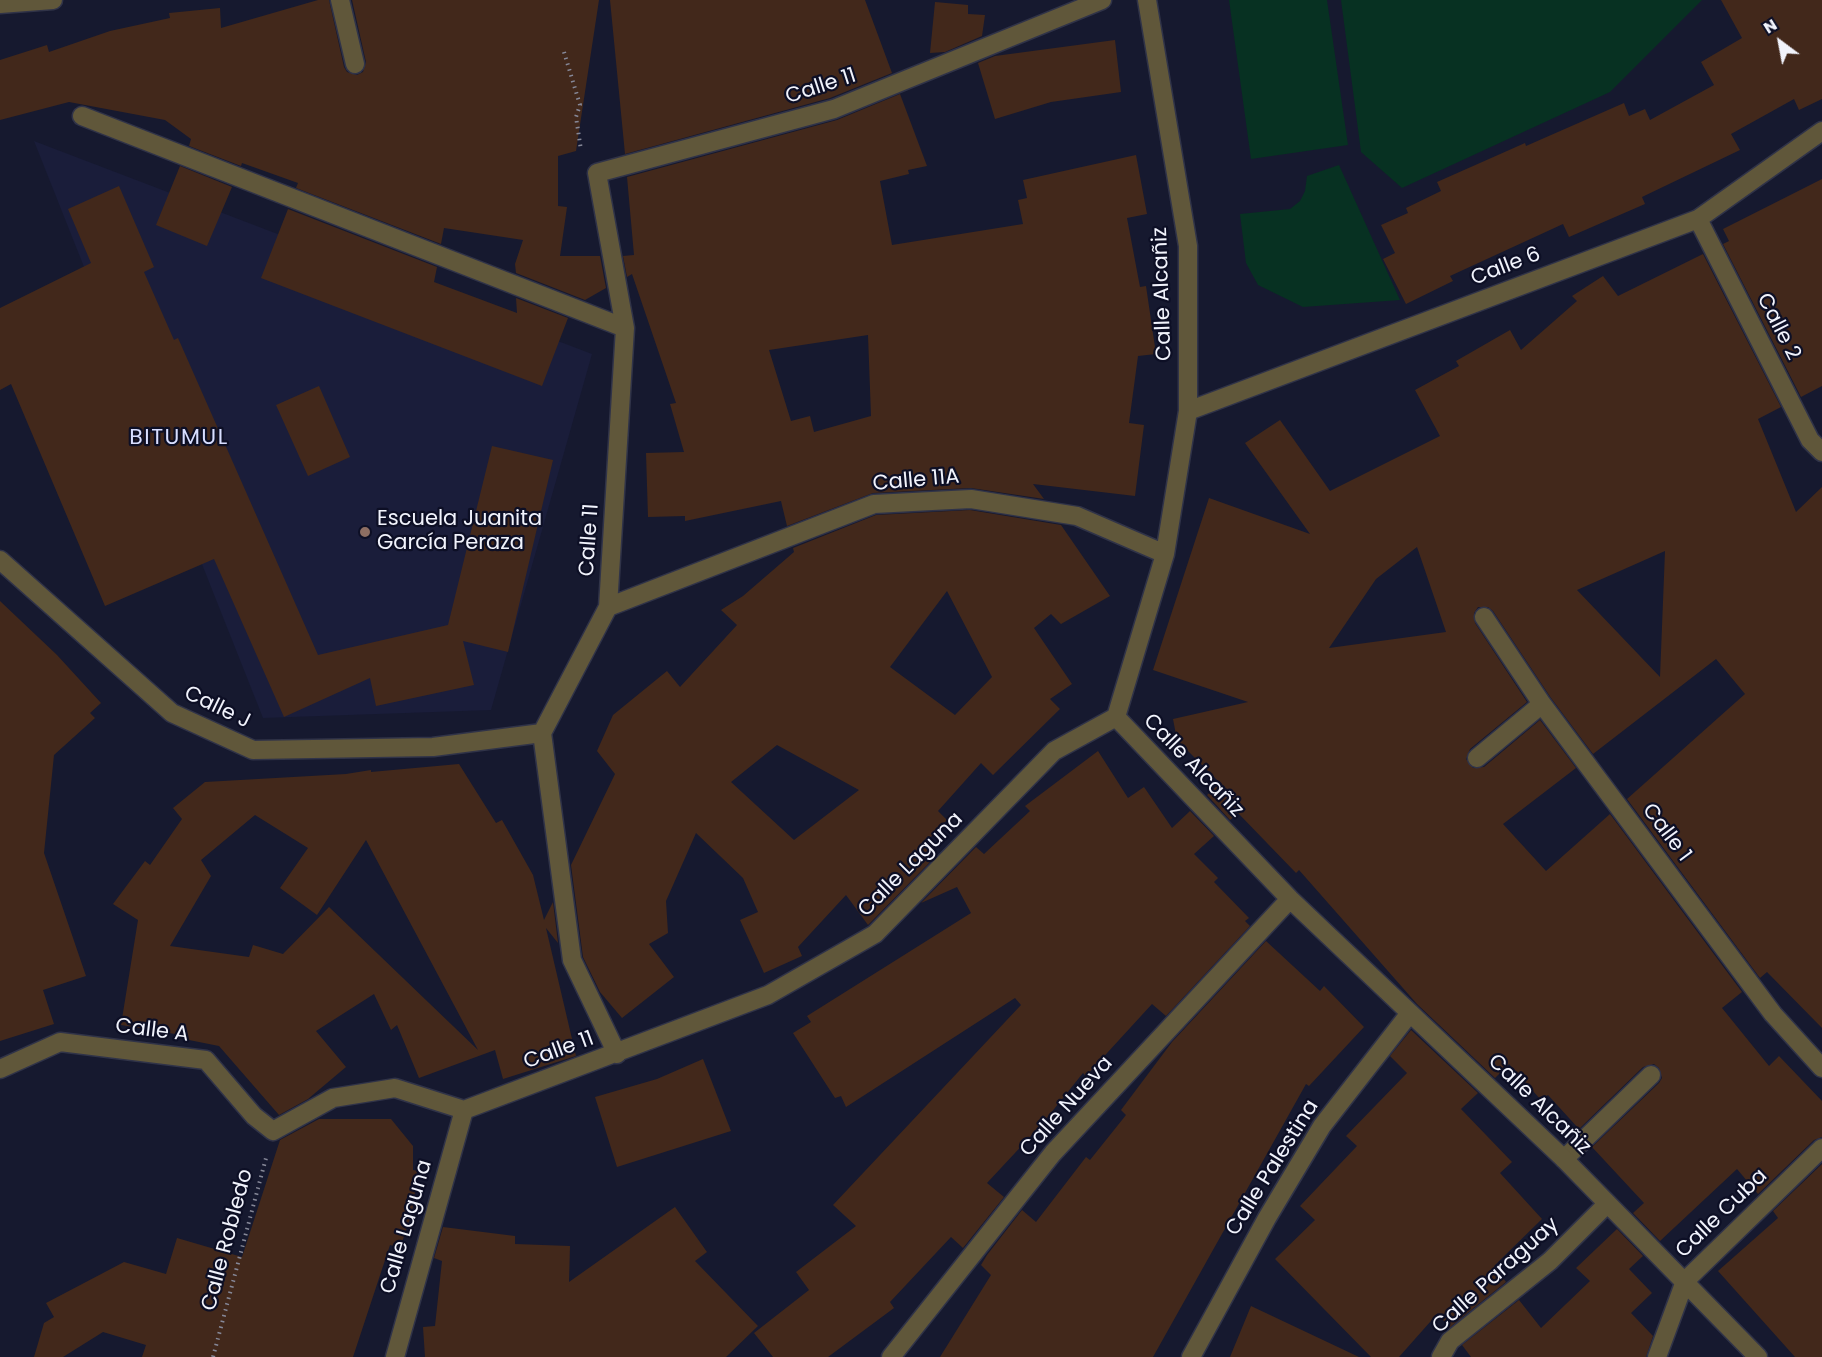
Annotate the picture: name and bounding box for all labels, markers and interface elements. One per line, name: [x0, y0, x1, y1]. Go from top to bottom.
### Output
north arrow: [1750, 12, 1810, 72]
text: N: [1759, 13, 1781, 39]
street label: Calle 11: [782, 64, 860, 110]
street label: Calle Alcañiz: [1148, 227, 1178, 361]
street label: Calle 6: [1468, 242, 1544, 292]
street label: Calle 2: [1751, 289, 1805, 365]
district label: BITUMUL: [129, 425, 229, 451]
street label: Calle 11A: [872, 465, 960, 497]
street label: Calle 11: [575, 503, 605, 577]
place label: Escuela Juanita García Peraza: [377, 507, 542, 557]
marker: Escuela Juanita García Peraza: [358, 525, 372, 539]
street label: Calle J: [180, 681, 254, 735]
street label: Calle Alcañiz: [1137, 709, 1249, 823]
street label: Calle 1: [1636, 799, 1696, 867]
street label: Calle Laguna: [853, 807, 969, 923]
street label: Calle A: [114, 1014, 190, 1048]
street label: Calle 11: [520, 1027, 598, 1075]
street label: Calle Alcañiz: [1482, 1049, 1596, 1161]
street label: Calle Nueva: [1015, 1052, 1119, 1162]
street label: Calle Palestina: [1221, 1095, 1325, 1241]
street label: Calle Laguna: [376, 1157, 438, 1297]
street label: Calle Cuba: [1671, 1164, 1773, 1264]
street label: Calle Robledo: [197, 1166, 259, 1314]
street label: Calle Paraguay: [1428, 1213, 1564, 1339]

